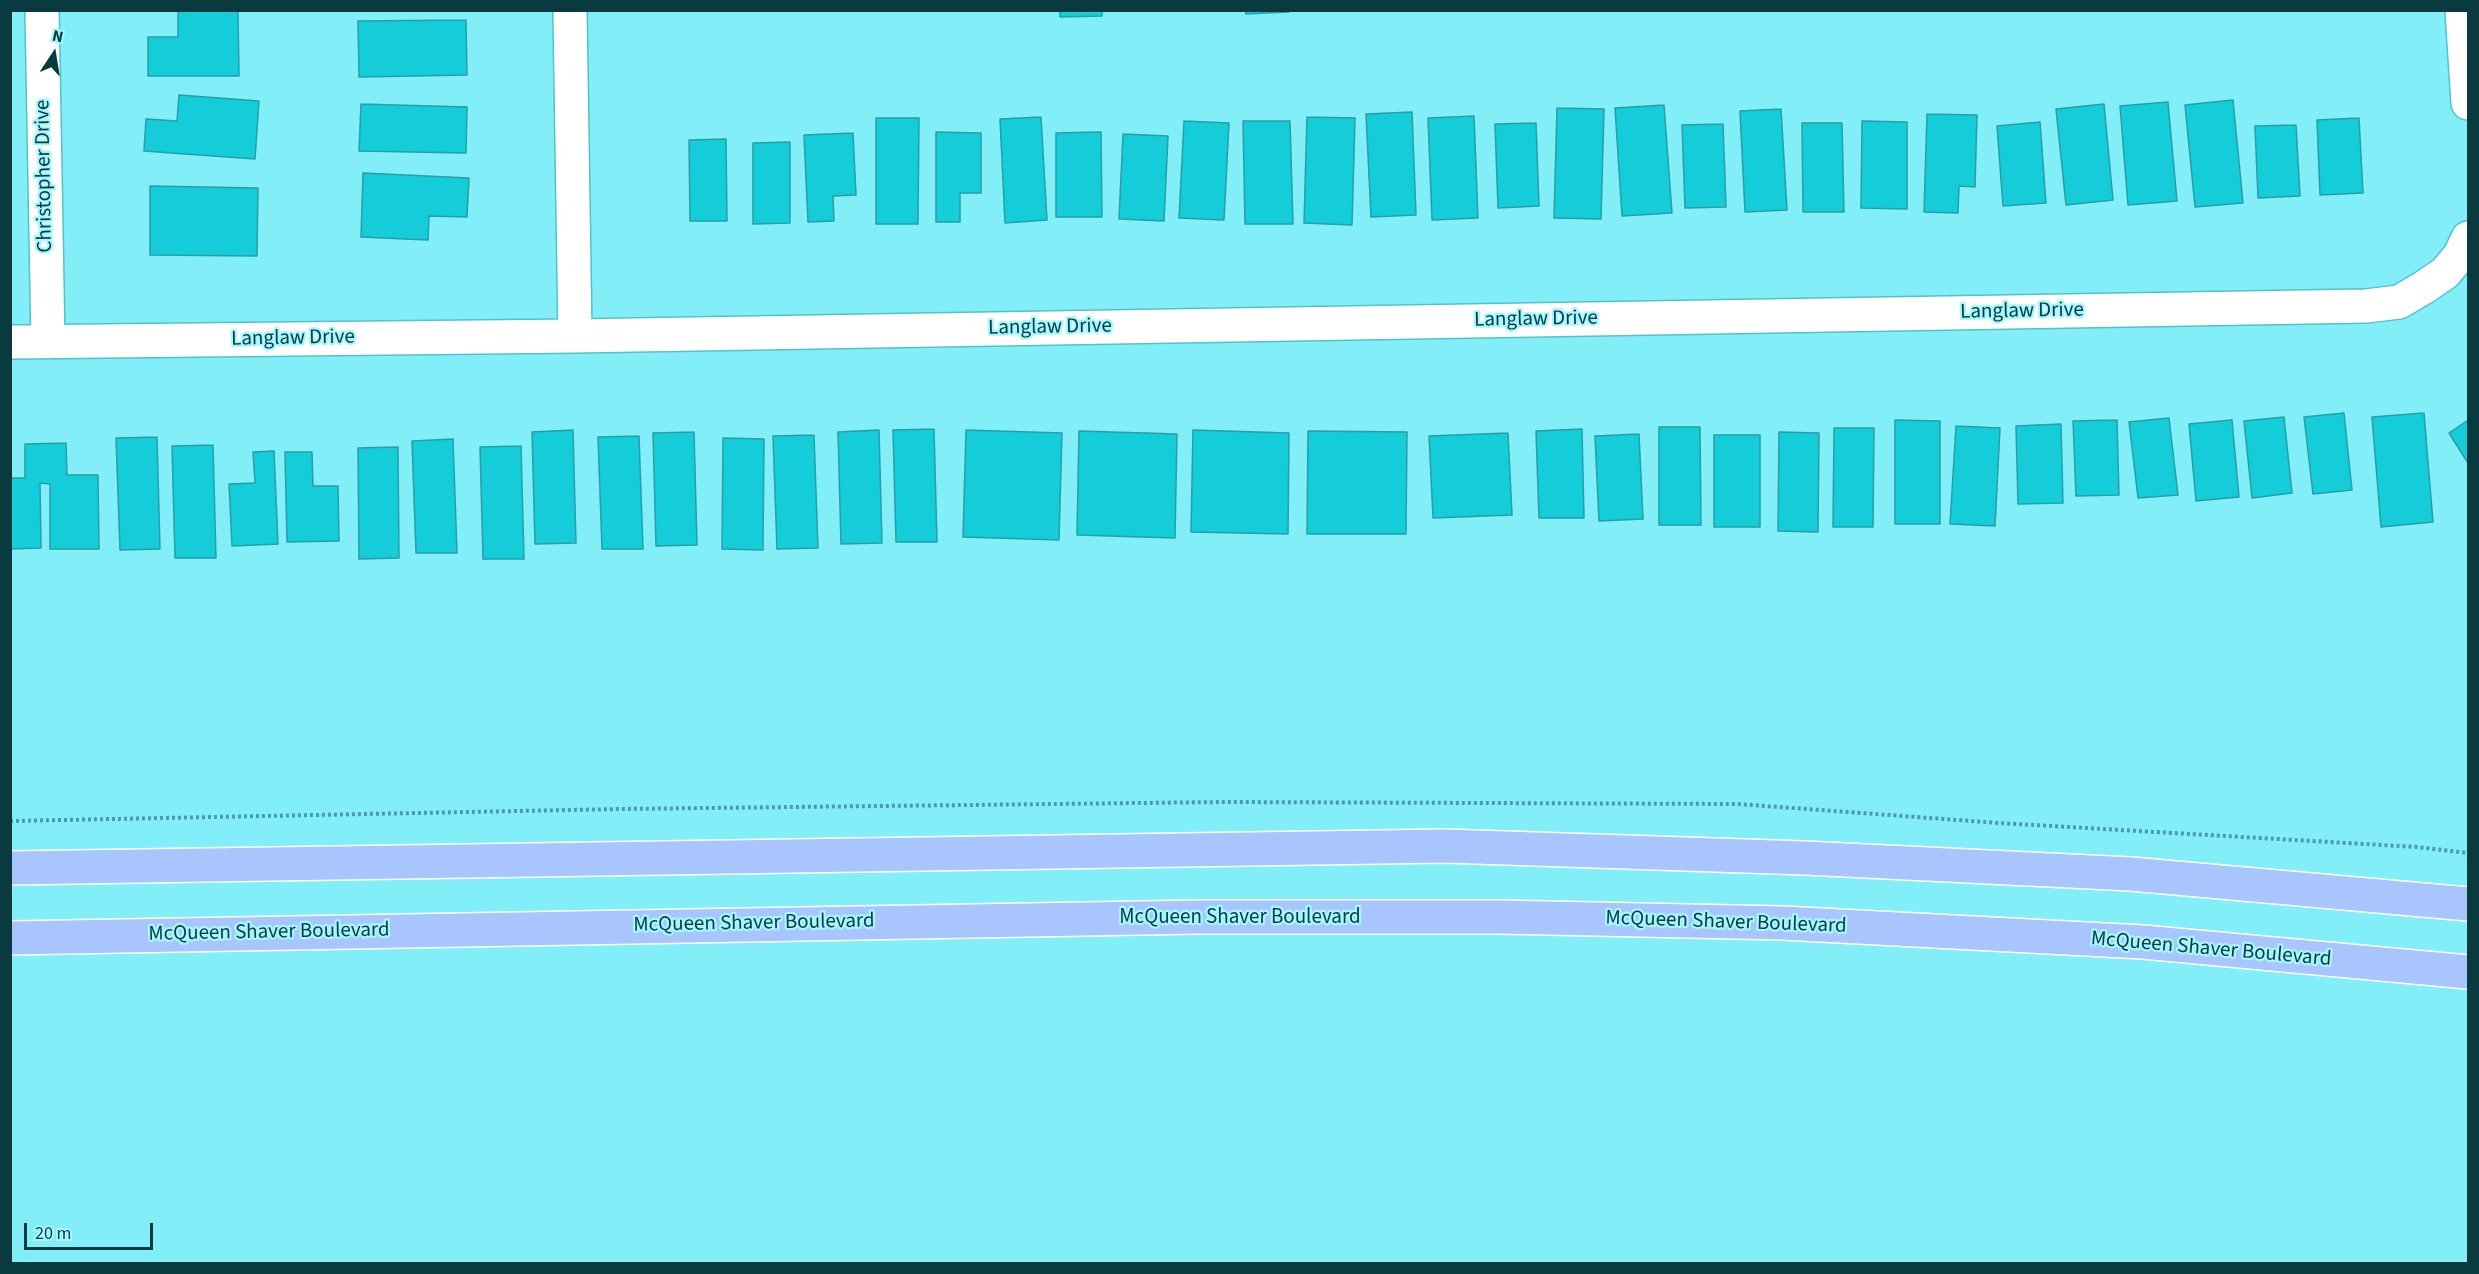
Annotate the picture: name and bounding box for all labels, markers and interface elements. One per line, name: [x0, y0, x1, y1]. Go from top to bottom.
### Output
north arrow: [24, 24, 84, 84]
text: N: [50, 25, 65, 48]
street label: Christopher Drive: [31, 99, 59, 253]
street label: Langlaw Drive: [1960, 298, 2084, 326]
street label: Langlaw Drive: [1474, 306, 1598, 334]
street label: Langlaw Drive: [988, 314, 1112, 342]
street label: Langlaw Drive: [231, 325, 355, 353]
street label: McQueen Shaver Boulevard: [1119, 905, 1361, 931]
street label: McQueen Shaver Boulevard: [1605, 906, 1847, 940]
street label: McQueen Shaver Boulevard: [633, 909, 875, 939]
street label: McQueen Shaver Boulevard: [148, 918, 390, 948]
street label: McQueen Shaver Boulevard: [2090, 927, 2332, 973]
scale bar: [27, 1211, 156, 1249]
text: 20 m: [35, 1221, 71, 1246]

